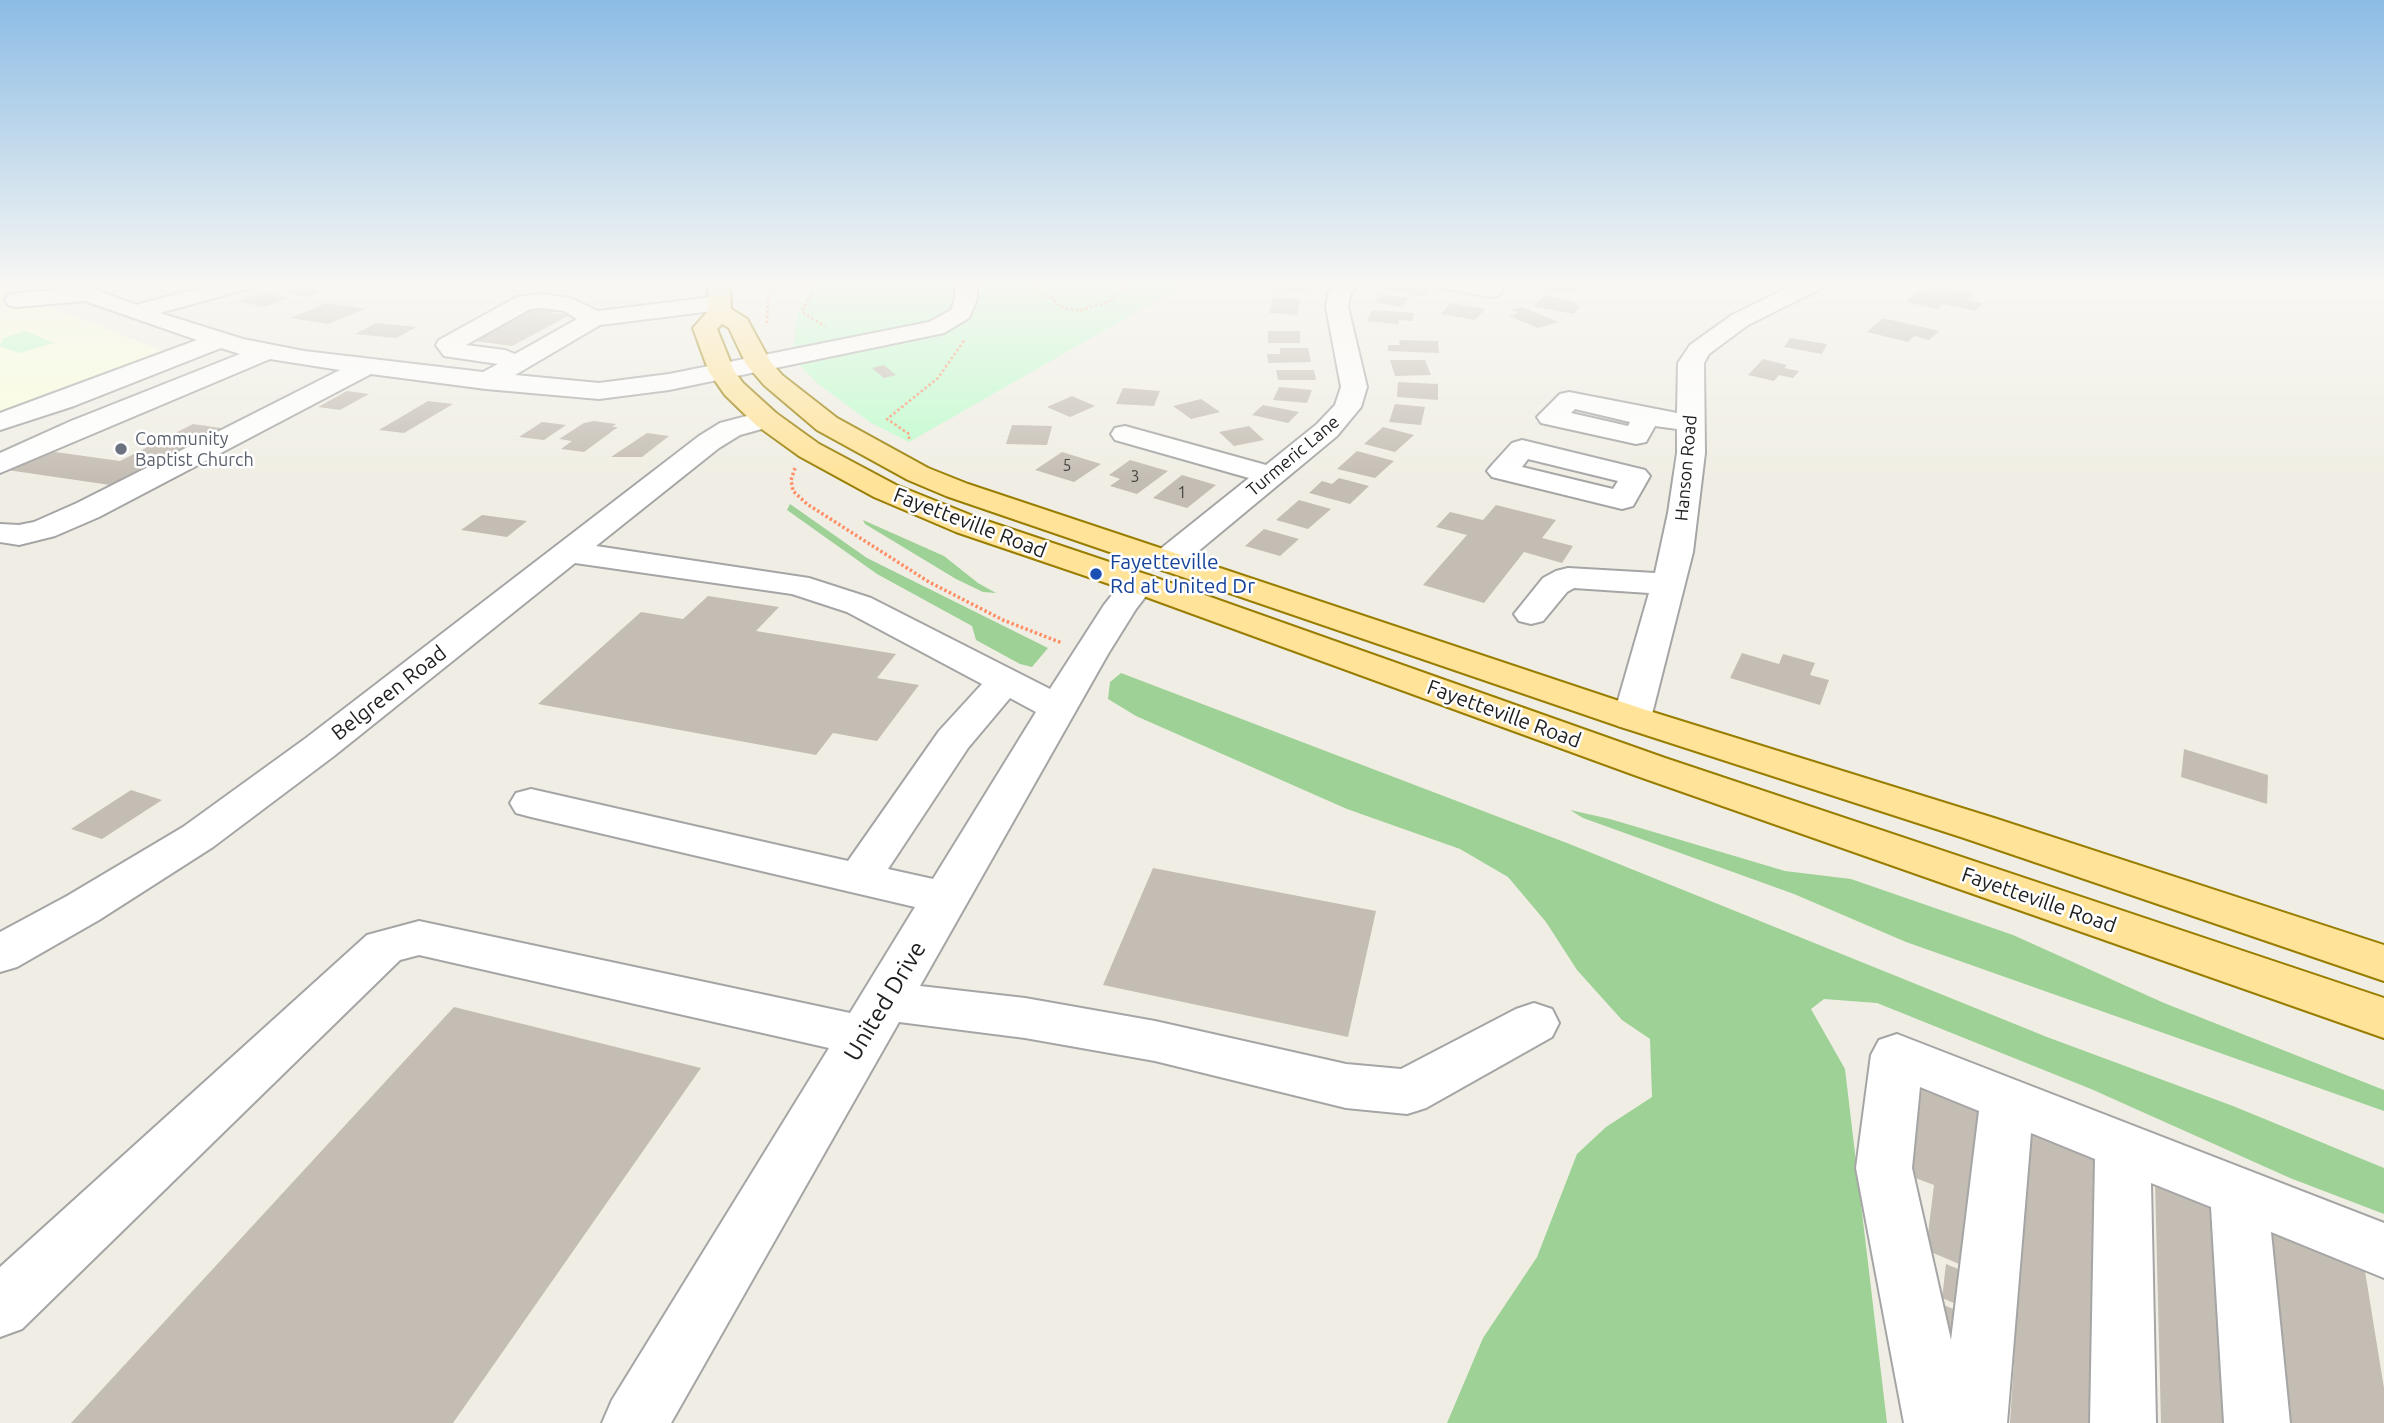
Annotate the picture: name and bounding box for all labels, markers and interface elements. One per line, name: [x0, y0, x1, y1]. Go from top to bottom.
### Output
street label: Turmeric Lane: [1242, 411, 1344, 501]
street label: Hanson Road: [1671, 414, 1701, 522]
place label: Community Baptist Church: [135, 428, 254, 471]
marker: Community Baptist Church: [113, 441, 129, 457]
house number: 5: [1062, 456, 1072, 476]
house number: 3: [1130, 467, 1140, 487]
street label: Fayetteville Road: [890, 482, 1050, 564]
house number: 1: [1177, 483, 1187, 503]
place label: Fayetteville Rd at United Dr: [1110, 549, 1255, 599]
marker: Fayetteville Rd at United Dr: [1088, 566, 1104, 582]
street label: Belgreen Road: [327, 640, 451, 746]
street label: Fayetteville Road: [1424, 674, 1584, 754]
street label: Fayetteville Road: [1958, 862, 2120, 938]
street label: United Drive: [838, 936, 932, 1066]

